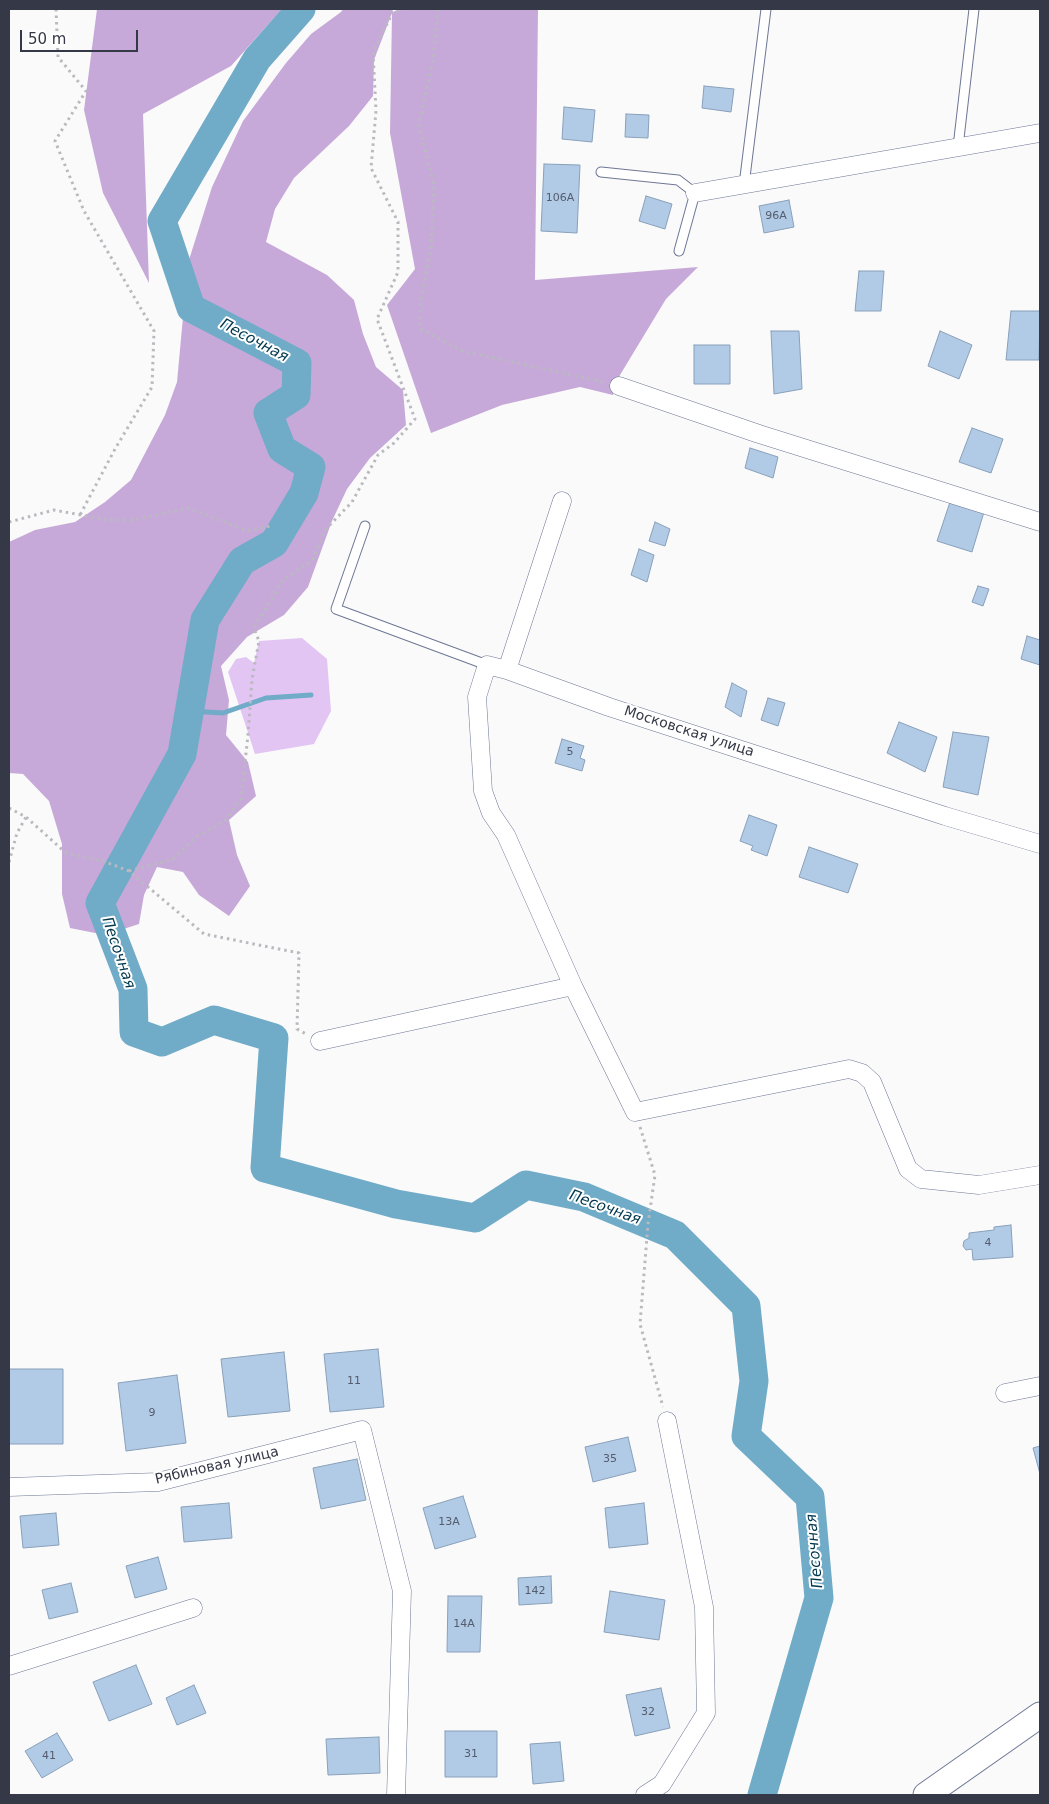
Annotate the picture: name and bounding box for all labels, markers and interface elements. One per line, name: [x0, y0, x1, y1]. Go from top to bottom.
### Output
scale bar: [22, 20, 140, 52]
text: 50 m: [28, 30, 66, 48]
house number: 106А: [546, 191, 574, 205]
house number: 96А: [765, 209, 787, 223]
water label: Песочная: [217, 315, 291, 367]
street label: Московская улица: [622, 703, 756, 761]
house number: 5: [567, 745, 573, 759]
water label: Песочная: [97, 915, 139, 991]
water label: Песочная: [567, 1187, 643, 1229]
house number: 4: [985, 1236, 991, 1250]
house number: 11: [347, 1374, 361, 1388]
house number: 9: [149, 1406, 155, 1420]
street label: Рябиновая улица: [154, 1444, 280, 1488]
house number: 35: [603, 1452, 617, 1466]
water label: Песочная: [803, 1513, 827, 1589]
house number: 13А: [438, 1515, 460, 1529]
house number: 142: [525, 1584, 545, 1598]
house number: 14А: [453, 1617, 475, 1631]
house number: 32: [641, 1705, 655, 1719]
house number: 31: [464, 1747, 478, 1761]
house number: 41: [42, 1749, 56, 1763]

